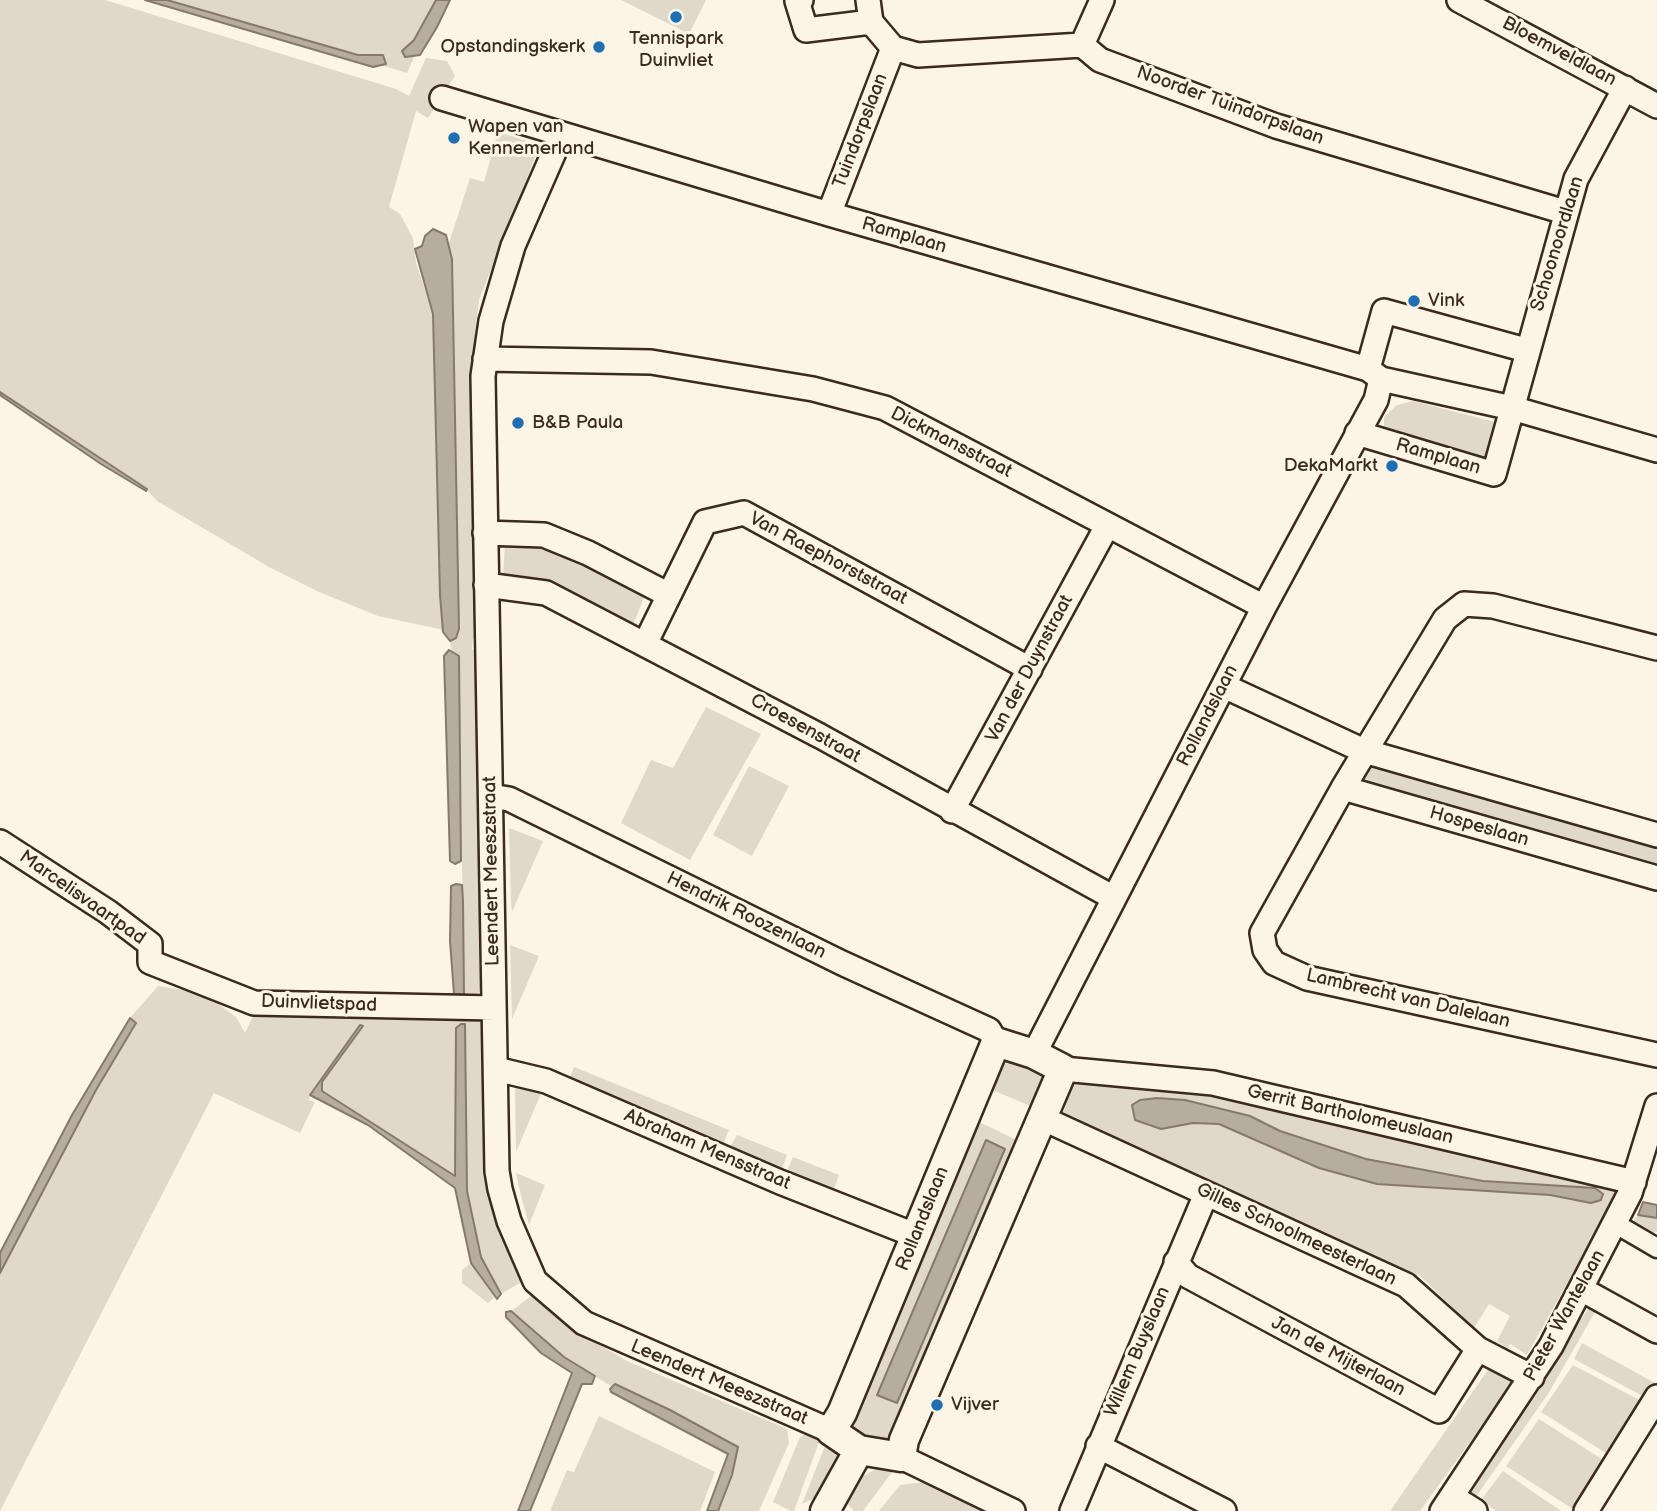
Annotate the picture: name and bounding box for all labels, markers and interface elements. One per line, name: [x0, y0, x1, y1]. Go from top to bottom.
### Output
marker: Tennispark Duinvliet: [668, 9, 684, 25]
street label: Bloemveldlaan: [1498, 12, 1620, 92]
place label: Tennispark Duinvliet: [629, 28, 723, 72]
place label: Opstandingskerk: [441, 36, 585, 58]
marker: Opstandingskerk: [591, 39, 607, 55]
street label: Noorder Tuindorpslaan: [1133, 62, 1327, 150]
street label: Tuindorpslaan: [829, 70, 893, 192]
place label: Wapen van Kennemerland: [468, 116, 594, 160]
marker: Wapen van Kennemerland: [446, 130, 462, 146]
street label: Schoonoordlaan: [1527, 174, 1589, 314]
street label: Ramplaan: [859, 213, 949, 259]
place label: Vink: [1428, 290, 1464, 312]
marker: Vink: [1406, 293, 1422, 309]
street label: Dickmansstraat: [886, 403, 1016, 483]
place label: B&B Paula: [532, 412, 623, 434]
marker: B&B Paula: [510, 415, 526, 431]
street label: Ramplaan: [1393, 434, 1483, 480]
place label: DekaMarkt: [1284, 455, 1378, 477]
marker: DekaMarkt: [1384, 458, 1400, 474]
street label: Van Raephorststraat: [745, 508, 911, 610]
street label: Van der Duynstraat: [981, 591, 1079, 747]
street label: Rollandslaan: [1173, 661, 1243, 771]
street label: Croesenstraat: [746, 689, 864, 769]
street label: Leendert Meeszstraat: [479, 776, 505, 966]
street label: Hospeslaan: [1427, 802, 1531, 852]
street label: Marcelisvaartpad: [14, 846, 150, 950]
street label: Hendrik Roozenlaan: [663, 867, 829, 965]
street label: Lambrecht van Dalelaan: [1304, 964, 1512, 1034]
street label: Duinvlietspad: [260, 991, 378, 1017]
street label: Gerrit Bartholomeuslaan: [1245, 1080, 1455, 1150]
street label: Abraham Mensstraat: [620, 1105, 794, 1195]
street label: Rollandslaan: [892, 1163, 954, 1275]
street label: Gilles Schoolmeesterlaan: [1192, 1179, 1400, 1291]
street label: Pieter Wantelaan: [1519, 1246, 1611, 1386]
street label: Willem Buyslaan: [1100, 1284, 1176, 1420]
street label: Jan de Mijterlaan: [1267, 1312, 1409, 1402]
street label: Leendert Meeszstraat: [627, 1335, 811, 1431]
place label: Vijver: [951, 1394, 999, 1416]
marker: Vijver: [929, 1397, 945, 1413]

